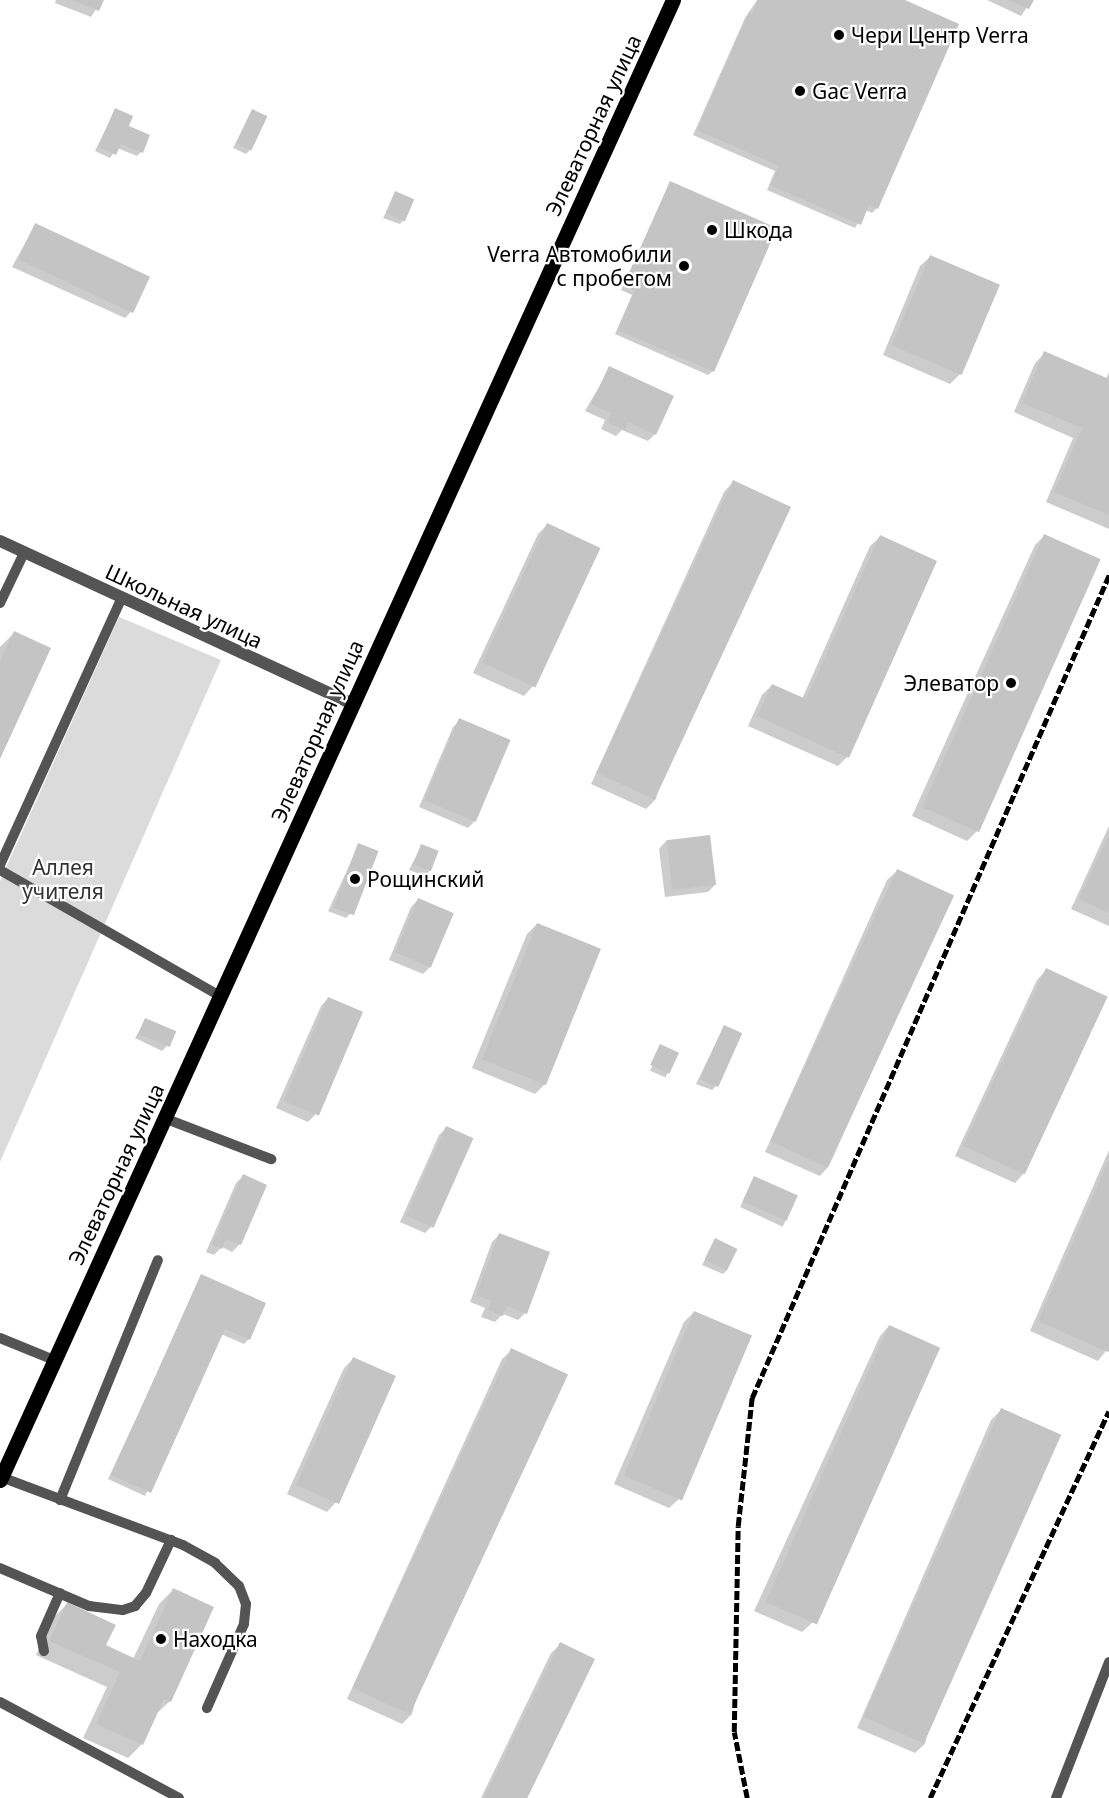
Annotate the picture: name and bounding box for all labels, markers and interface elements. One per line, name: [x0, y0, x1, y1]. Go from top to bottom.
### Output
place label: Чери Центр Verra: [851, 22, 1029, 48]
marker: Чери Центр Verra: [832, 28, 846, 42]
street label: Элеваторная улица: [540, 30, 646, 220]
place label: Gac Verra: [812, 78, 907, 104]
marker: Gac Verra: [793, 84, 807, 98]
place label: Шкода: [724, 217, 793, 243]
marker: Шкода: [705, 223, 719, 237]
place label: Verra Автомобили с пробегом: [487, 241, 672, 291]
marker: Verra Автомобили с пробегом: [677, 259, 691, 273]
street label: Школьная улица: [101, 559, 267, 653]
street label: Элеваторная улица: [265, 636, 369, 826]
place label: Элеватор: [904, 670, 999, 696]
marker: Элеватор: [1004, 676, 1018, 690]
park label: Аллея учителя: [22, 854, 104, 904]
place label: Рощинский: [367, 866, 484, 892]
marker: Рощинский: [348, 872, 362, 886]
street label: Элеваторная улица: [63, 1079, 169, 1269]
place label: Находка: [173, 1626, 258, 1652]
marker: Находка: [154, 1632, 168, 1646]

